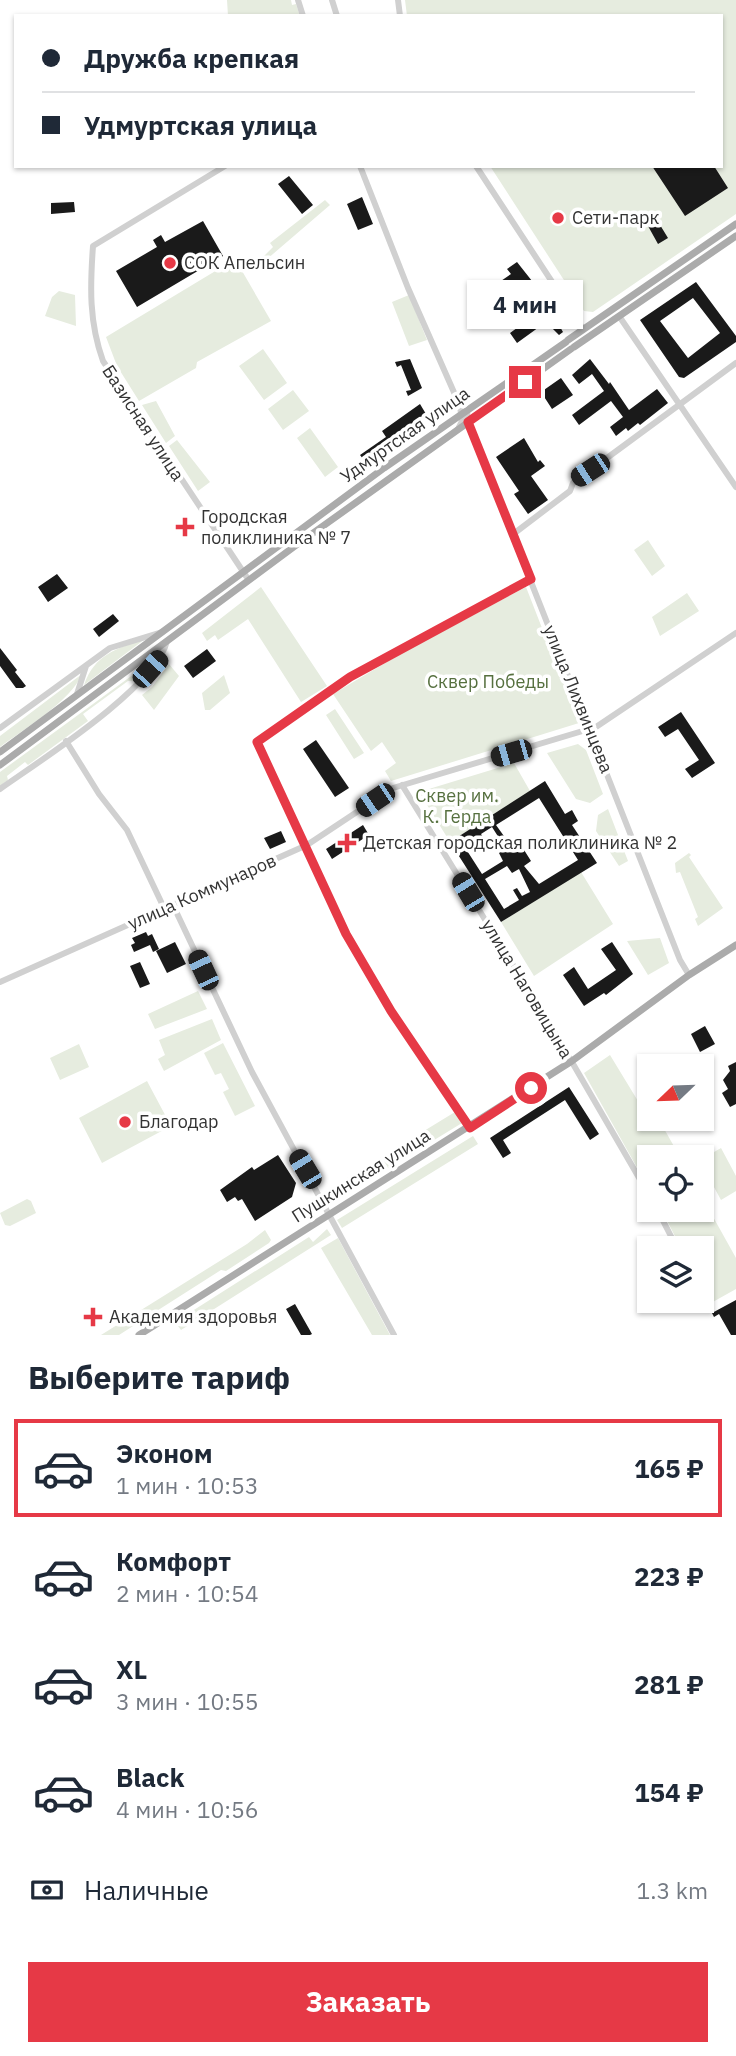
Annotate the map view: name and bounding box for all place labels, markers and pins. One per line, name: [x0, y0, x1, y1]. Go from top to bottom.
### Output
place label: Сети-парк: [572, 206, 659, 229]
marker: Сети-парк: [550, 210, 566, 226]
place label: СОК Апельсин: [184, 251, 305, 274]
marker: СОК Апельсин: [162, 255, 178, 271]
place label: Городская поликлиника № 7: [201, 505, 351, 549]
marker: Городская поликлиника № 7: [175, 517, 195, 537]
place label: Детская городская поликлиника № 2: [363, 831, 677, 854]
marker: Детская городская поликлиника № 2: [337, 833, 357, 853]
place label: Благодар: [139, 1110, 219, 1133]
marker: Благодар: [117, 1114, 133, 1130]
place label: Академия здоровья: [109, 1305, 277, 1328]
marker: Академия здоровья: [83, 1307, 103, 1327]

